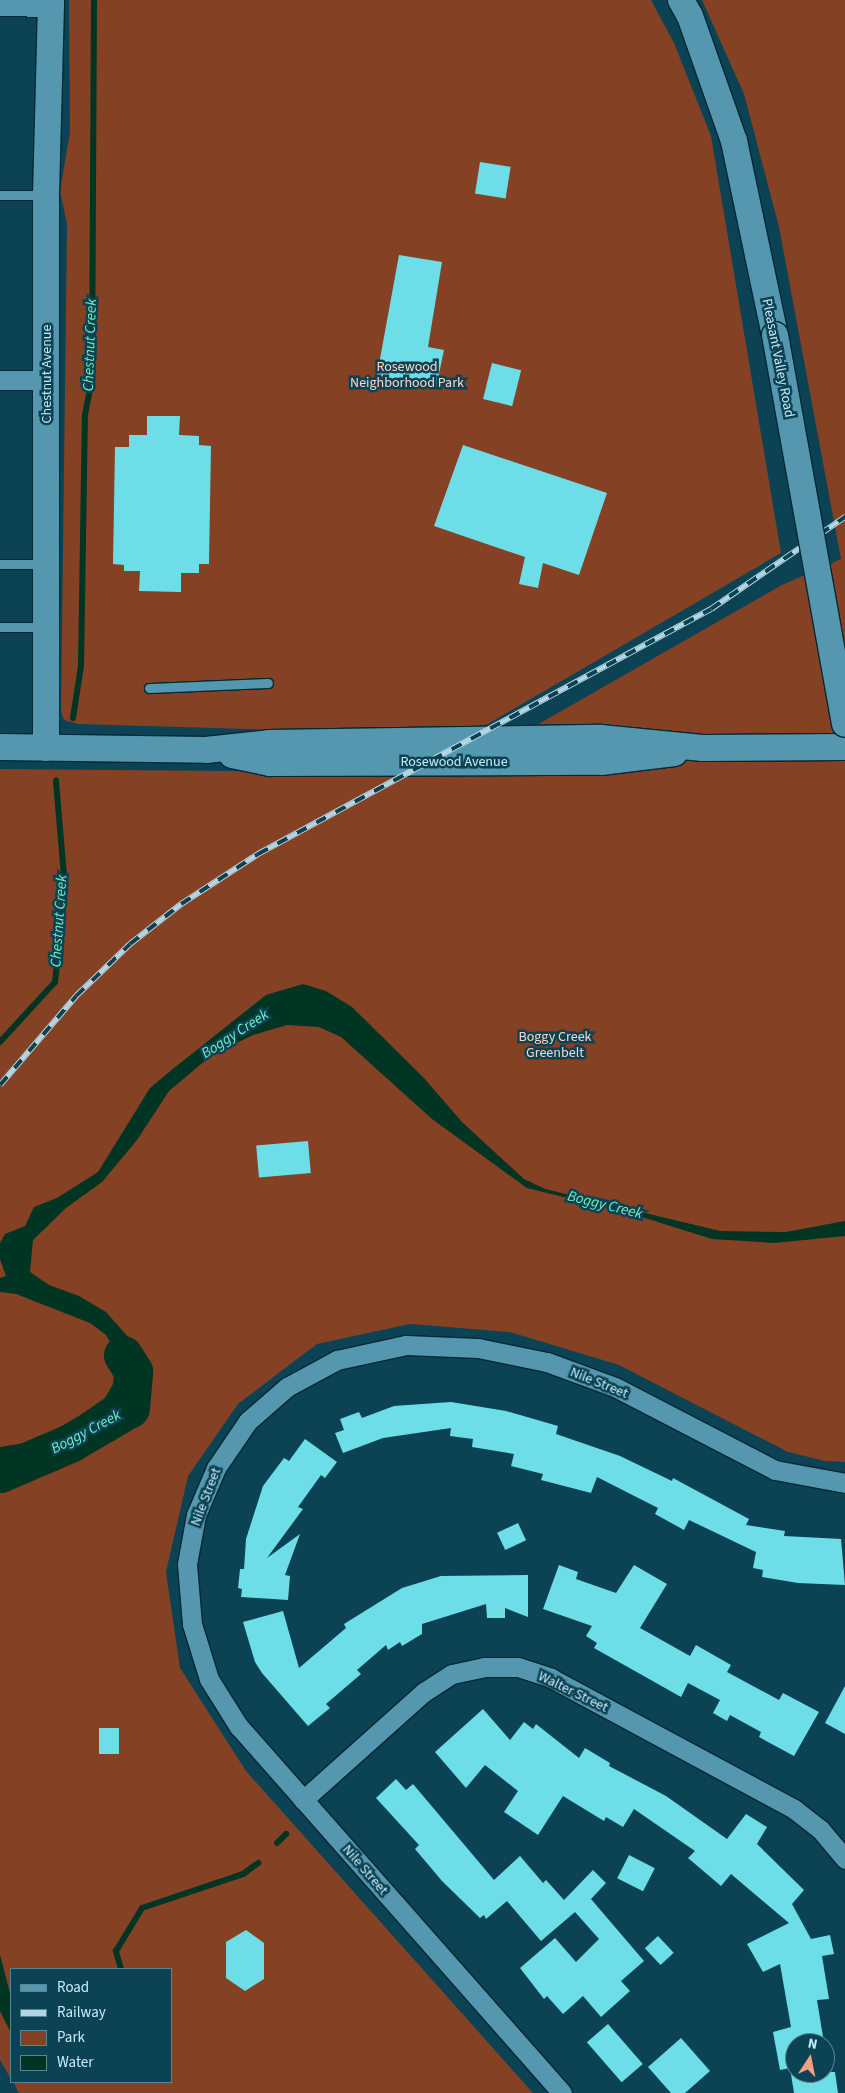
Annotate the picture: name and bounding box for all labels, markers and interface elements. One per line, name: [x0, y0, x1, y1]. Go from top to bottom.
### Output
street label: Pleasant Valley Road: [758, 297, 798, 419]
water label: Chestnut Creek: [79, 298, 101, 392]
street label: Chestnut Avenue: [39, 325, 55, 423]
park label: Rosewood Neighborhood Park: [350, 359, 464, 392]
street label: Rosewood Avenue: [400, 754, 508, 770]
water label: Chestnut Creek: [47, 874, 71, 968]
water label: Boggy Creek: [198, 1006, 272, 1062]
park label: Boggy Creek Greenbelt: [518, 1029, 592, 1062]
water label: Boggy Creek: [566, 1187, 644, 1223]
street label: Nile Street: [568, 1364, 630, 1402]
water label: Boggy Creek: [48, 1406, 124, 1458]
street label: Nile Street: [187, 1466, 225, 1528]
street label: Walter Street: [535, 1668, 611, 1716]
street label: Nile Street: [339, 1842, 391, 1898]
legend: [10, 1968, 172, 2083]
text: Road: [57, 1977, 89, 1998]
text: Railway: [57, 2002, 106, 2023]
text: Park: [57, 2027, 85, 2048]
north arrow: [785, 2033, 835, 2083]
text: N: [806, 2034, 819, 2055]
text: Water: [57, 2052, 93, 2073]

